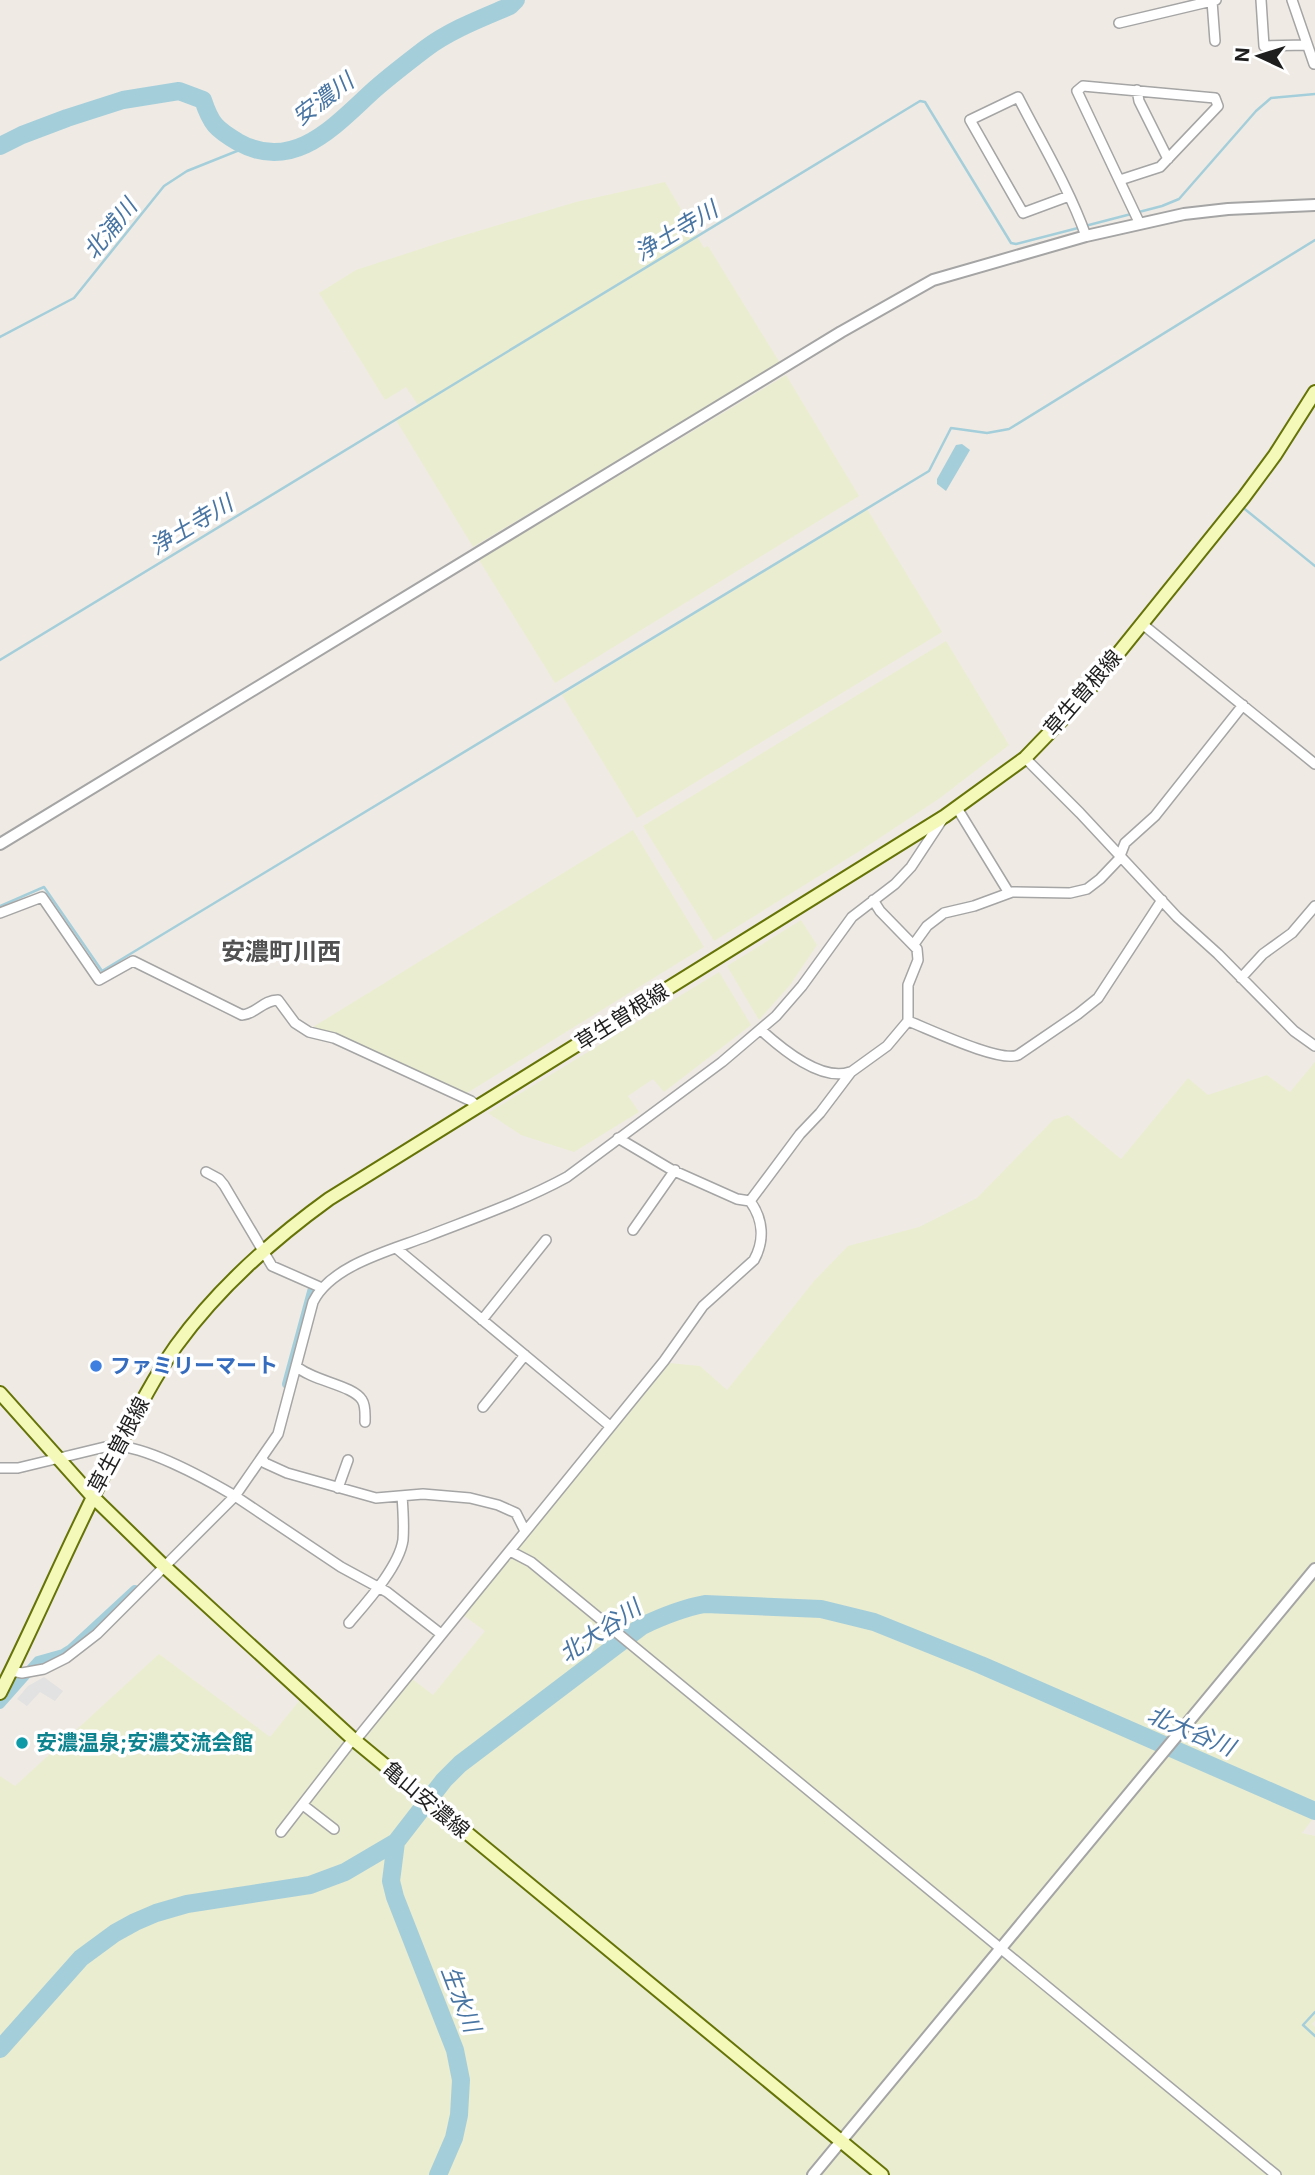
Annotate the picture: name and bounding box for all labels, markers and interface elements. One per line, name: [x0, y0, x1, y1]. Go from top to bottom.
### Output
north arrow: [1224, 21, 1294, 91]
text: N: [1231, 47, 1255, 63]
water label: 安濃川: [287, 65, 361, 131]
water label: 北浦川: [77, 191, 144, 265]
water label: 浄土寺川: [629, 194, 725, 267]
water label: 浄土寺川: [144, 488, 240, 561]
street label: 草生曽根線: [1039, 645, 1126, 740]
district label: 安濃町川西: [221, 937, 341, 966]
street label: 草生曽根線: [571, 978, 673, 1055]
place label: ファミリーマート: [110, 1353, 278, 1378]
marker: ファミリーマート: [88, 1358, 104, 1374]
street label: 草生曽根線: [83, 1393, 154, 1497]
water label: 北大谷川: [554, 1592, 648, 1668]
water label: 北大谷川: [1143, 1700, 1242, 1763]
place label: 安濃温泉;安濃交流会館: [36, 1730, 253, 1755]
marker: 安濃温泉;安濃交流会館: [14, 1735, 30, 1751]
street label: 亀山安濃線: [378, 1756, 475, 1843]
water label: 生水川: [436, 1962, 488, 2039]

